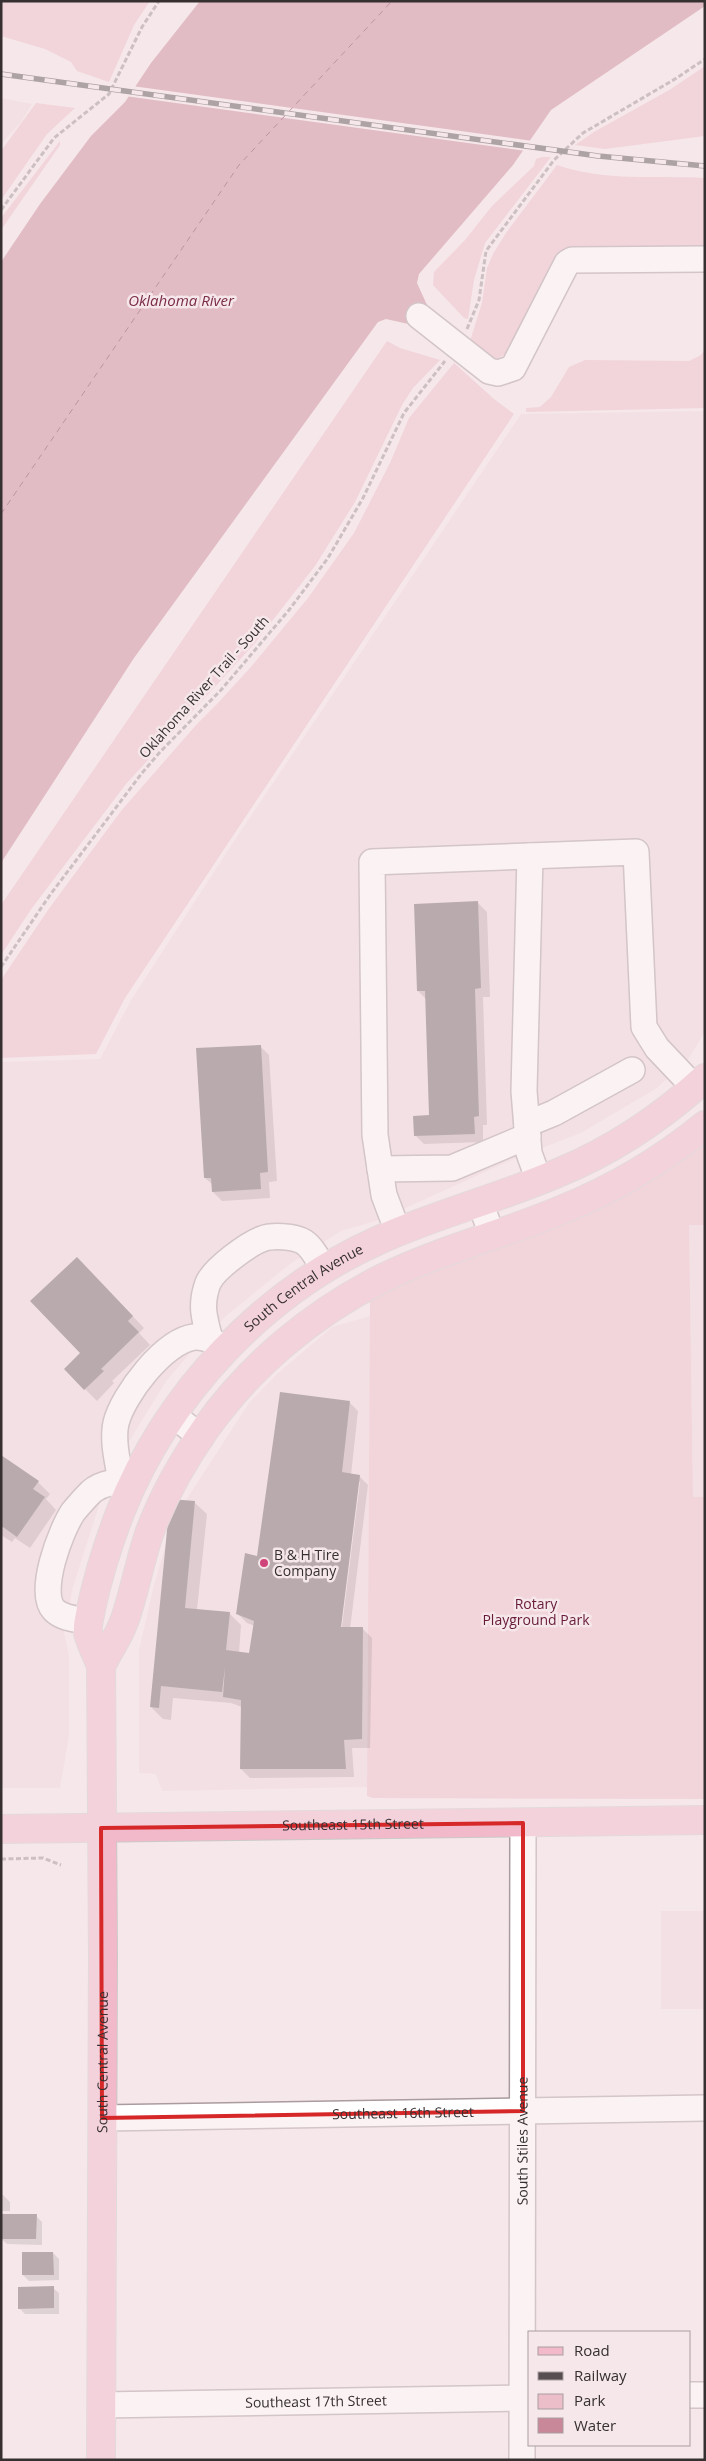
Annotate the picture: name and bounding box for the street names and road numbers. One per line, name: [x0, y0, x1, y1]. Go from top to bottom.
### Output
street label: Oklahoma River Trail - South: [134, 611, 273, 762]
street label: South Central Avenue: [239, 1239, 366, 1336]
street label: Southeast 15th Street: [282, 1814, 424, 1834]
street label: South Central Avenue: [92, 1991, 112, 2133]
street label: South Stiles Avenue: [512, 2077, 532, 2205]
street label: Southeast 16th Street: [332, 2102, 474, 2123]
street label: Southeast 17th Street: [245, 2390, 387, 2412]

